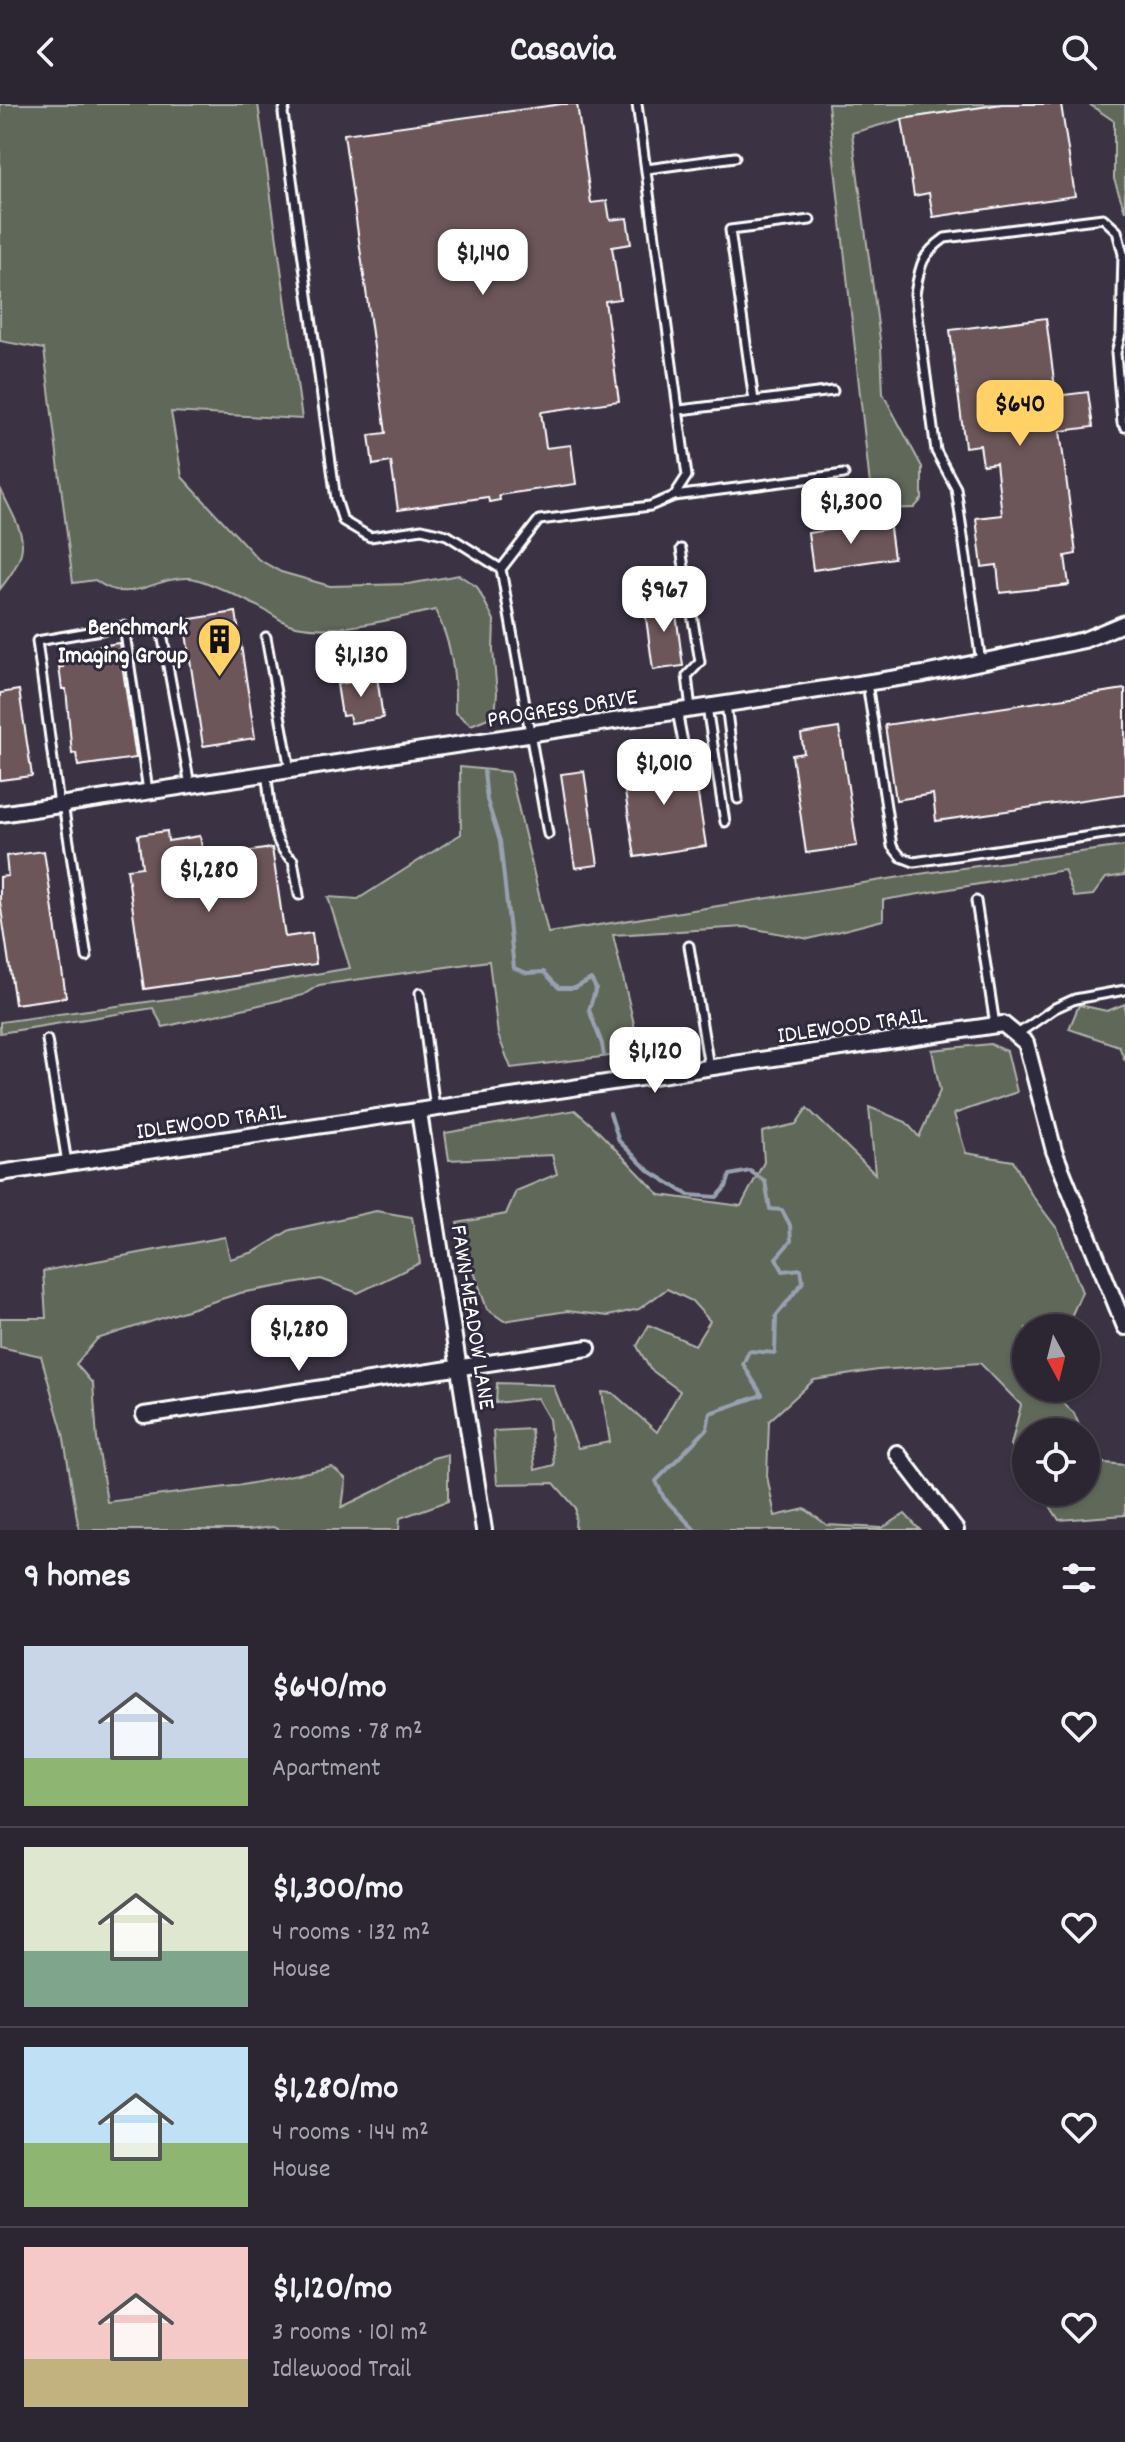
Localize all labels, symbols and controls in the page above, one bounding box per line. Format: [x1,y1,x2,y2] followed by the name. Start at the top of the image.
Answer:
[510,26,615,78] text: Casavia
[24,30,68,74] icon: back
[1057,30,1101,74] icon: search
[418,229,548,297] pin: $1,140
[456,236,510,273] text: $1,140
[973,380,1067,448] pin: $640
[995,387,1045,424] text: $640
[786,478,916,546] pin: $1,300
[819,485,883,522] text: $1,300
[617,566,711,634] pin: $967
[640,573,688,610] text: $967
[58,612,188,674] place label: Benchmark Imaging Group
[195,616,243,679] building icon: Benchmark Imaging Group
[296,631,426,699] pin: $1,130
[333,638,389,675] text: $1,130
[485,681,640,739] street label: PROGRESS DRIVE
[599,739,729,807] pin: $1,010
[635,746,693,783] text: $1,010
[144,846,274,914] pin: $1,280
[179,853,239,890] text: $1,280
[775,1000,930,1054] street label: IDLEWOOD TRAIL
[590,1027,720,1095] pin: $1,120
[627,1034,683,1071] text: $1,120
[134,1096,289,1150] street label: IDLEWOOD TRAIL
[440,1223,502,1412] street label: FAWN-MEADOW LANE
[234,1305,364,1373] pin: $1,280
[269,1312,329,1349] text: $1,280
[1012,1314,1100,1402] north arrow
[1012,1314,1100,1506] map controls
[1012,1418,1100,1506] button: locate
[24,1554,131,1603] text: 9 homes
[1057,1556,1101,1600] icon: filters
[272,1665,387,1714] text: $640/mo
[88,1678,184,1774] icon: home
[1057,1704,1101,1748] icon: heart
[272,1714,422,1751] text: 2 rooms · 78 m²
[272,1751,381,1788] text: Apartment
[272,1866,403,1915] text: $1,300/mo
[88,1879,184,1975] icon: home
[1057,1905,1101,1949] icon: heart
[272,1915,430,1952] text: 4 rooms · 132 m²
[272,1952,330,1989] text: House
[272,2066,398,2115] text: $1,280/mo
[88,2079,184,2175] icon: home
[1057,2105,1101,2149] icon: heart
[272,2115,429,2152] text: 4 rooms · 144 m²
[272,2152,330,2189] text: House
[272,2266,392,2315] text: $1,120/mo
[88,2279,184,2375] icon: home
[1057,2305,1101,2349] icon: heart
[272,2315,428,2352] text: 3 rooms · 101 m²
[272,2352,411,2389] text: Idlewood Trail

